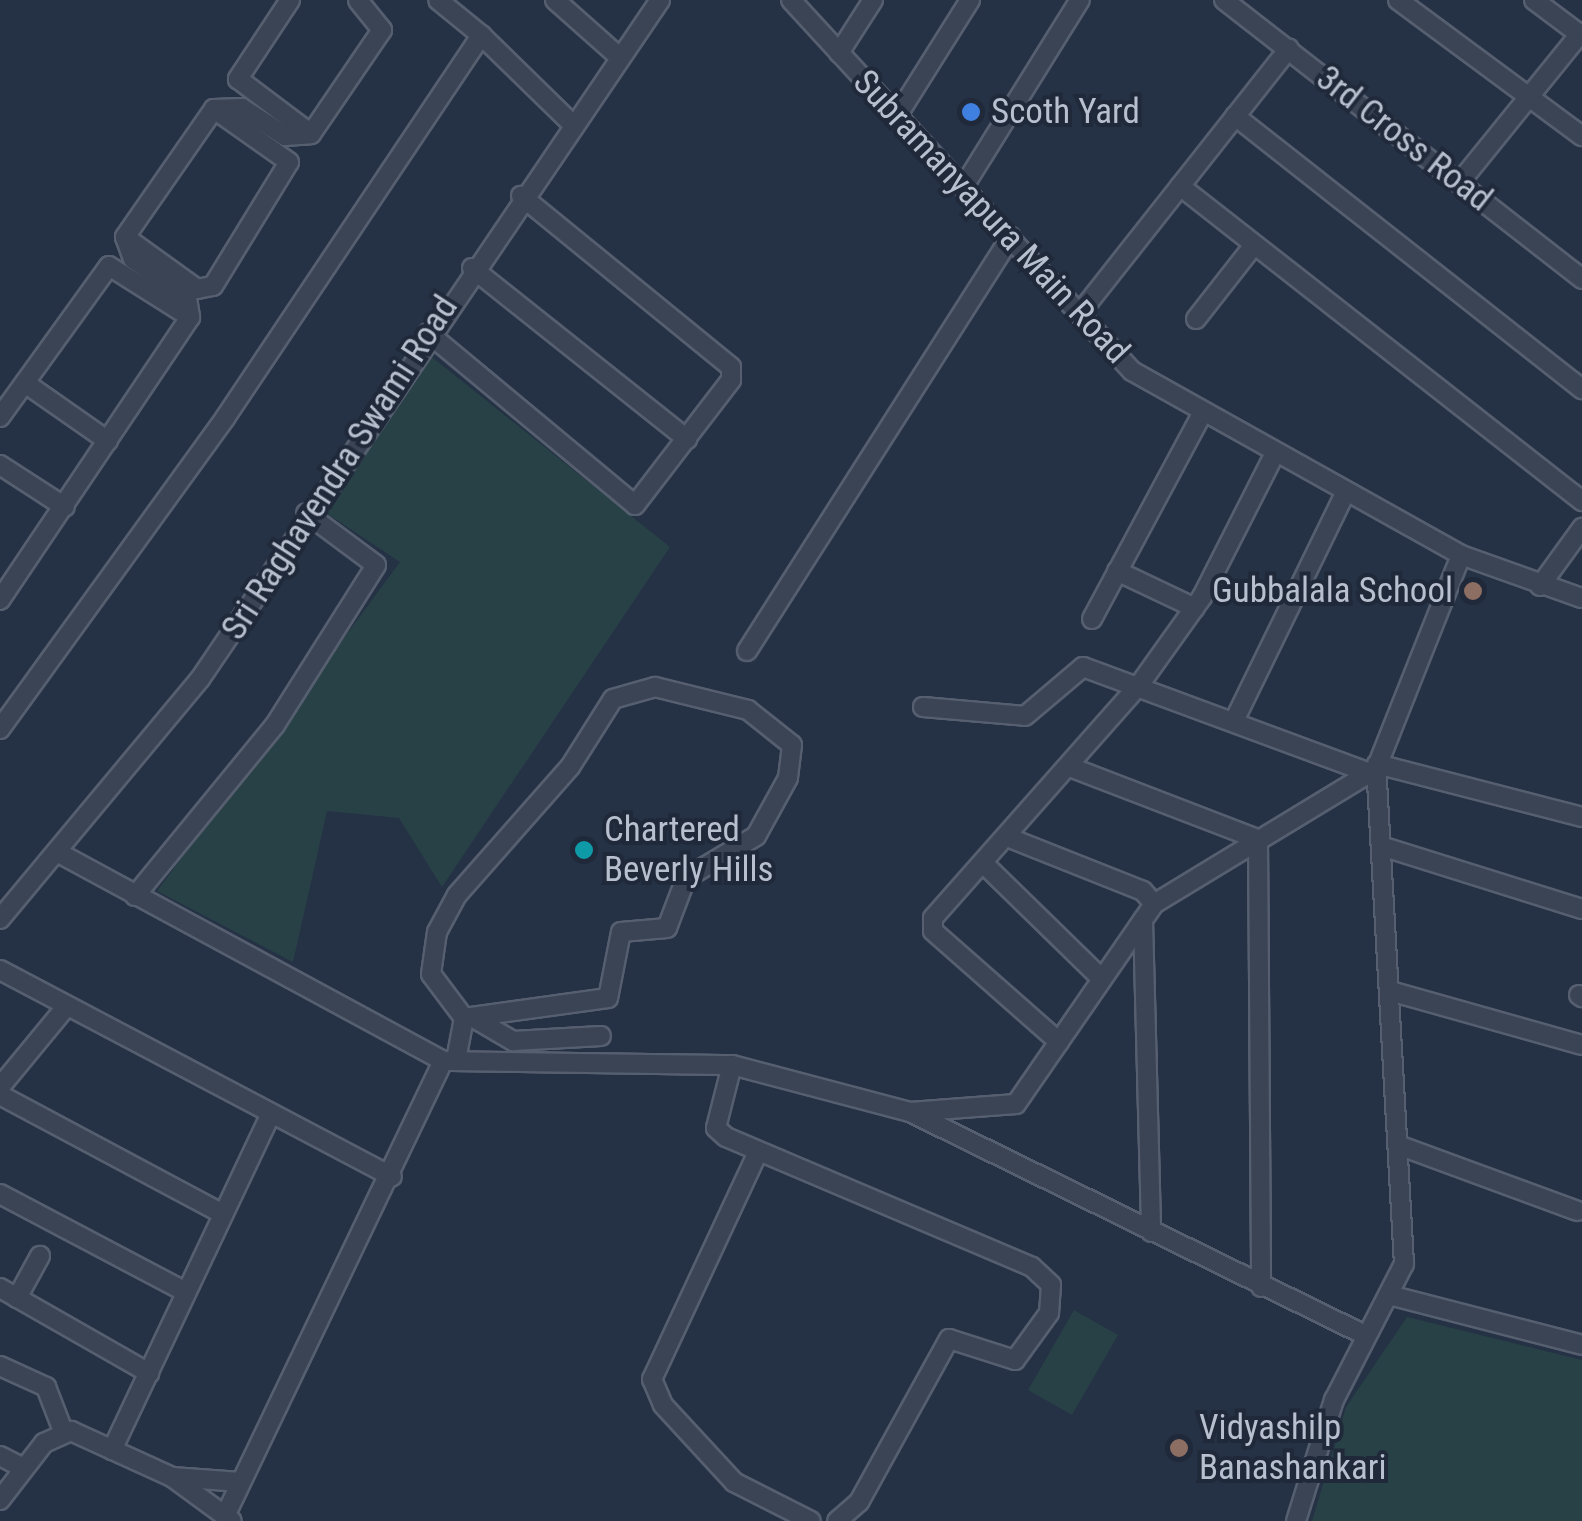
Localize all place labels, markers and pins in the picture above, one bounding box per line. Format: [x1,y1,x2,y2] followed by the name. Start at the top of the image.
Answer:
[991,91,1140,133] place label: Scoth Yard
[960,101,982,123] marker: Scoth Yard
[1212,570,1453,612] place label: Gubbalala School
[1462,580,1484,602] marker: Gubbalala School
[604,809,774,891] place label: Chartered Beverly Hills
[573,839,595,861] marker: Chartered Beverly Hills
[1199,1407,1386,1489] place label: Vidyashilp Banashankari
[1168,1437,1190,1459] marker: Vidyashilp Banashankari

